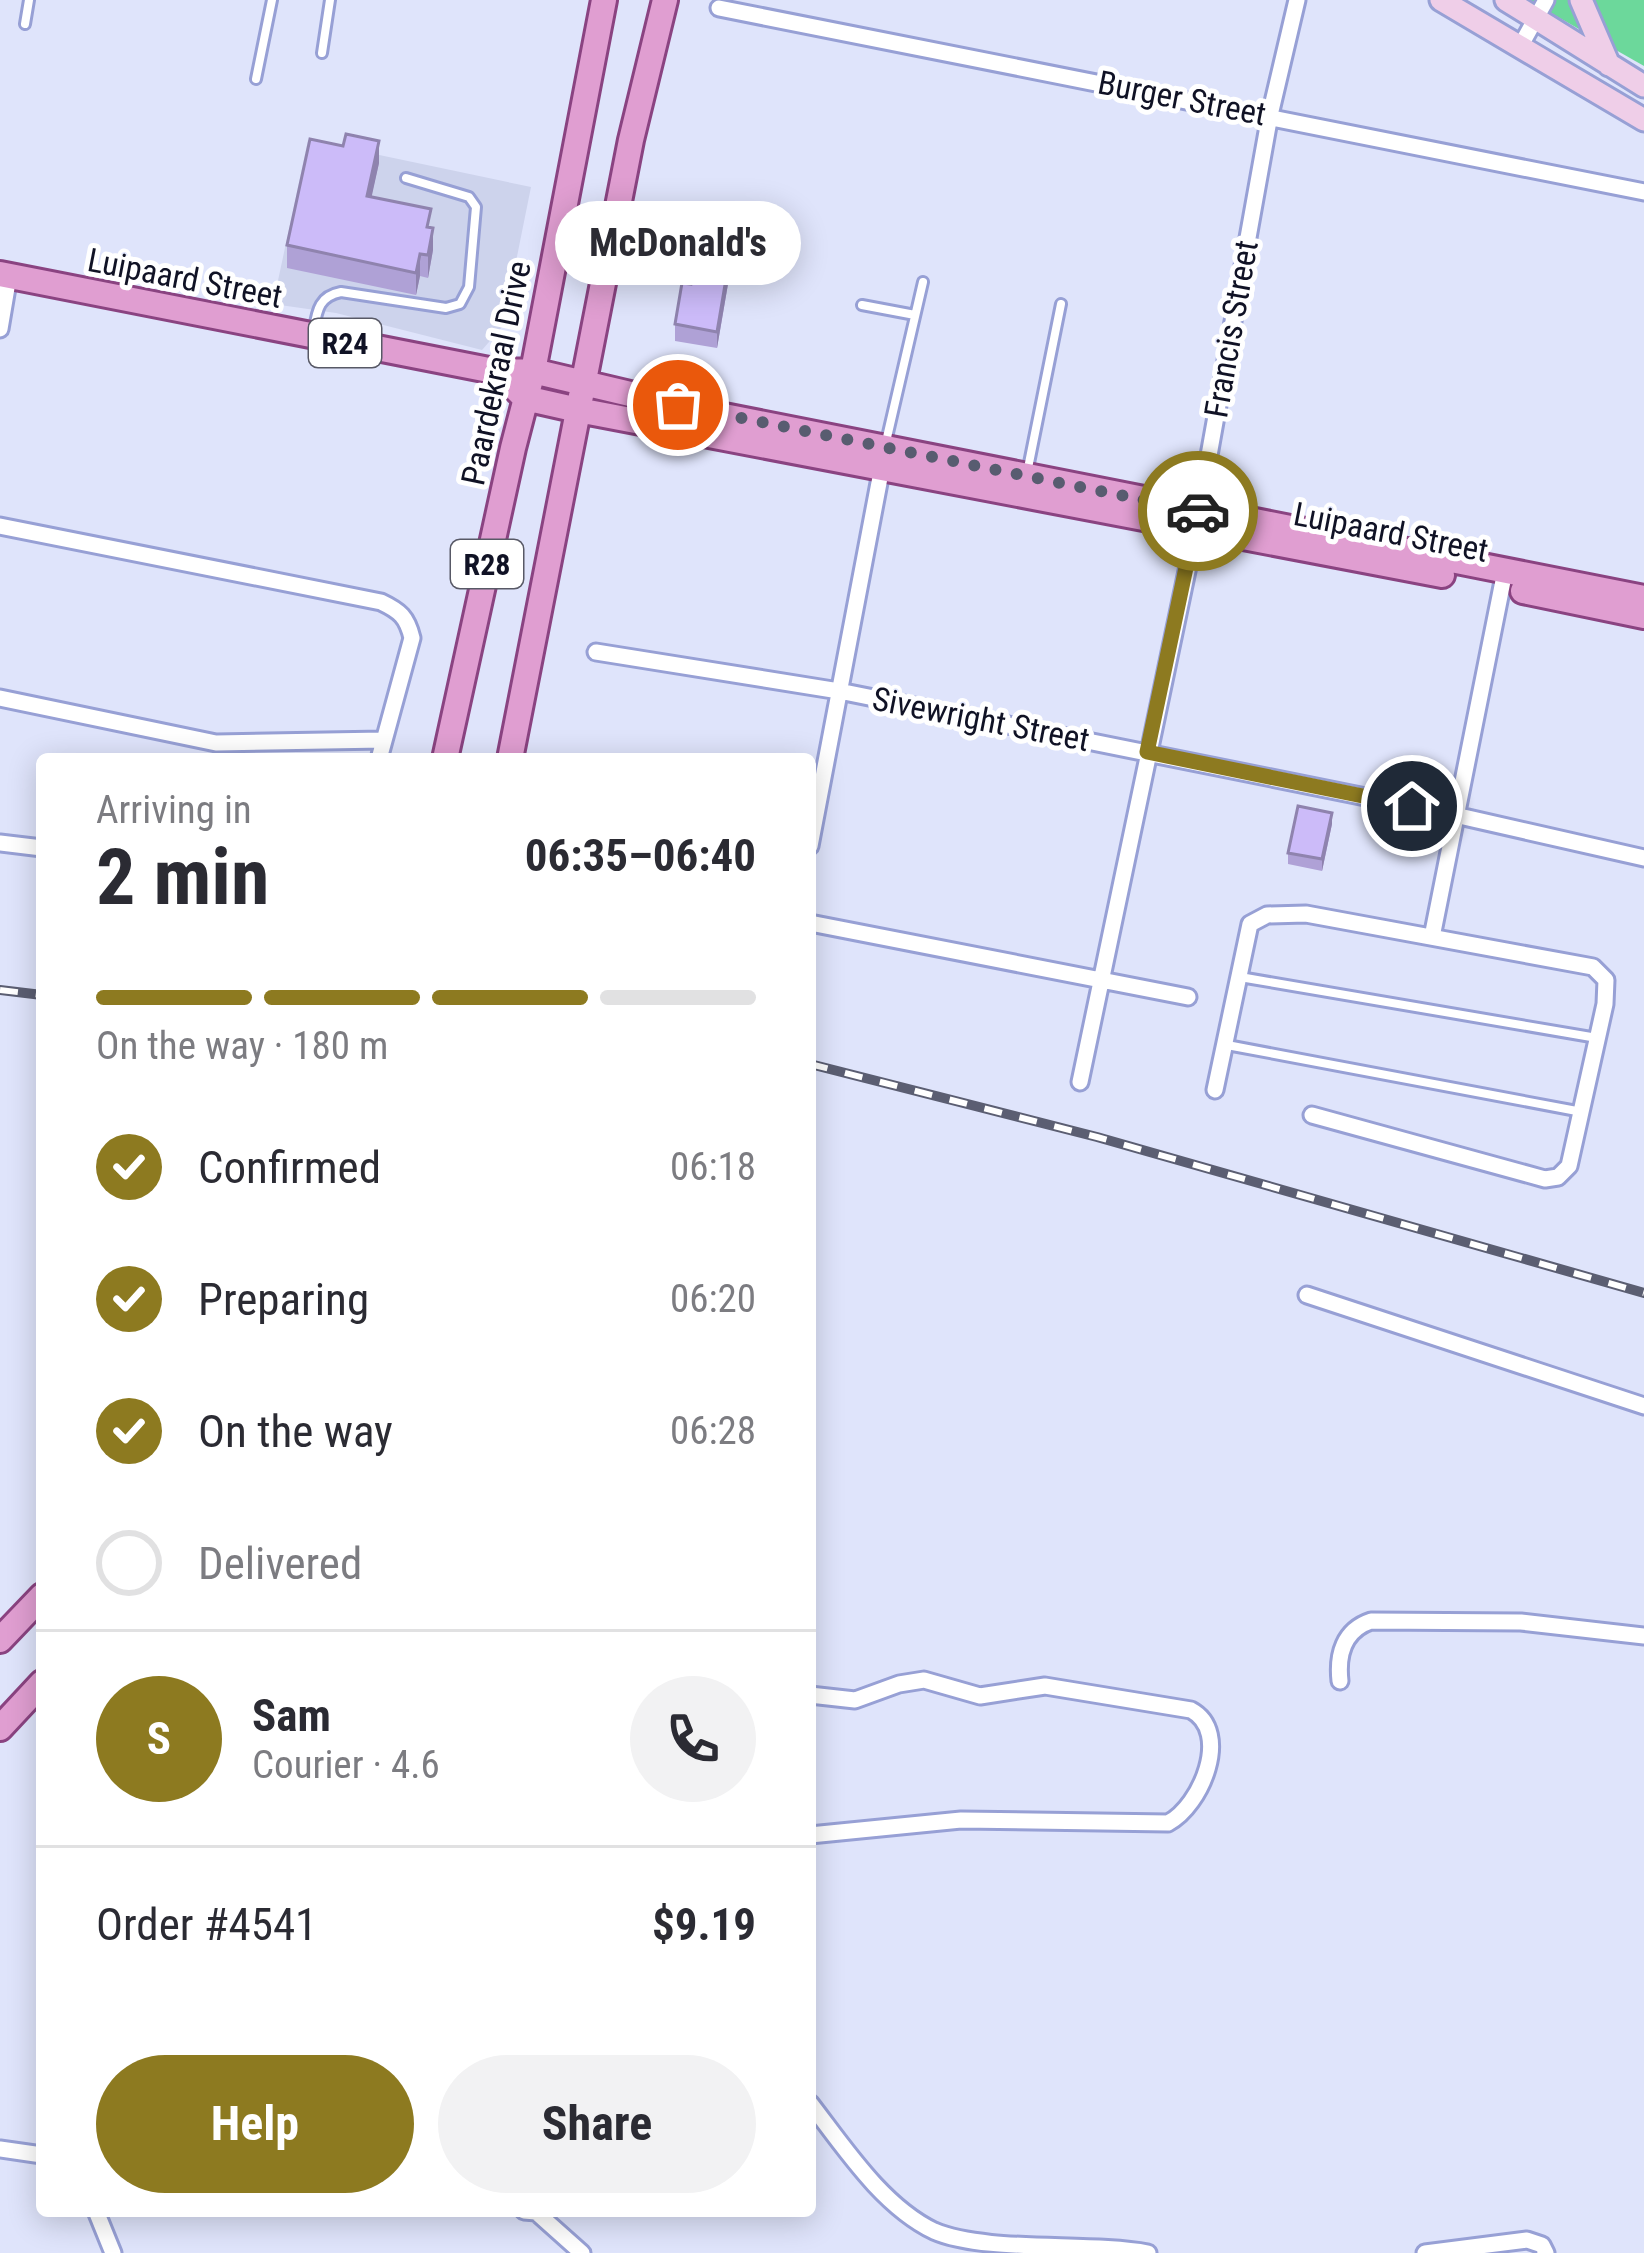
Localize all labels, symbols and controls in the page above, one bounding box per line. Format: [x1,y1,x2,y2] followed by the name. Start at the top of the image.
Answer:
[1095,63,1269,133] street label: Burger Street
[555,201,801,285] callout: McDonald's
[589,220,767,266] text: McDonald's
[1196,237,1266,421] street label: Francis Street
[84,240,286,316] street label: Luipaard Street
[453,257,539,489] street label: Paardekraal Drive
[309,319,381,367] road number: R24
[627,354,729,456] pin
[645,372,711,438] icon: bag
[1138,451,1258,571] courier
[1165,478,1231,544] icon: car
[1290,494,1492,570] street label: Luipaard Street
[451,540,523,588] road number: R28
[869,679,1093,759] street label: Sivewright Street
[1361,755,1463,857] pin
[1379,773,1445,839] icon: home
[96,787,252,833] text: Arriving in
[525,829,756,882] text: 06:35–06:40
[96,832,269,923] text: 2 min
[96,1023,388,1069] text: On the way · 180 m
[96,1134,162,1200] icon: check
[198,1141,381,1194] text: Confirmed
[670,1144,756,1190] text: 06:18
[96,1266,162,1332] icon: check
[198,1273,369,1326] text: Preparing
[670,1276,756,1322] text: 06:20
[96,1398,162,1464] icon: check
[198,1405,393,1458] text: On the way
[670,1408,756,1454] text: 06:28
[198,1537,362,1590] text: Delivered
[630,1676,756,1802] button: phone
[252,1689,331,1742] text: Sam
[147,1712,171,1765] text: S
[252,1742,440,1788] text: Courier · 4.6
[96,1898,317,1951] text: Order #4541
[652,1898,756,1951] text: $9.19
[96,2055,414,2193] button: Help
[438,2055,756,2193] button: Share

